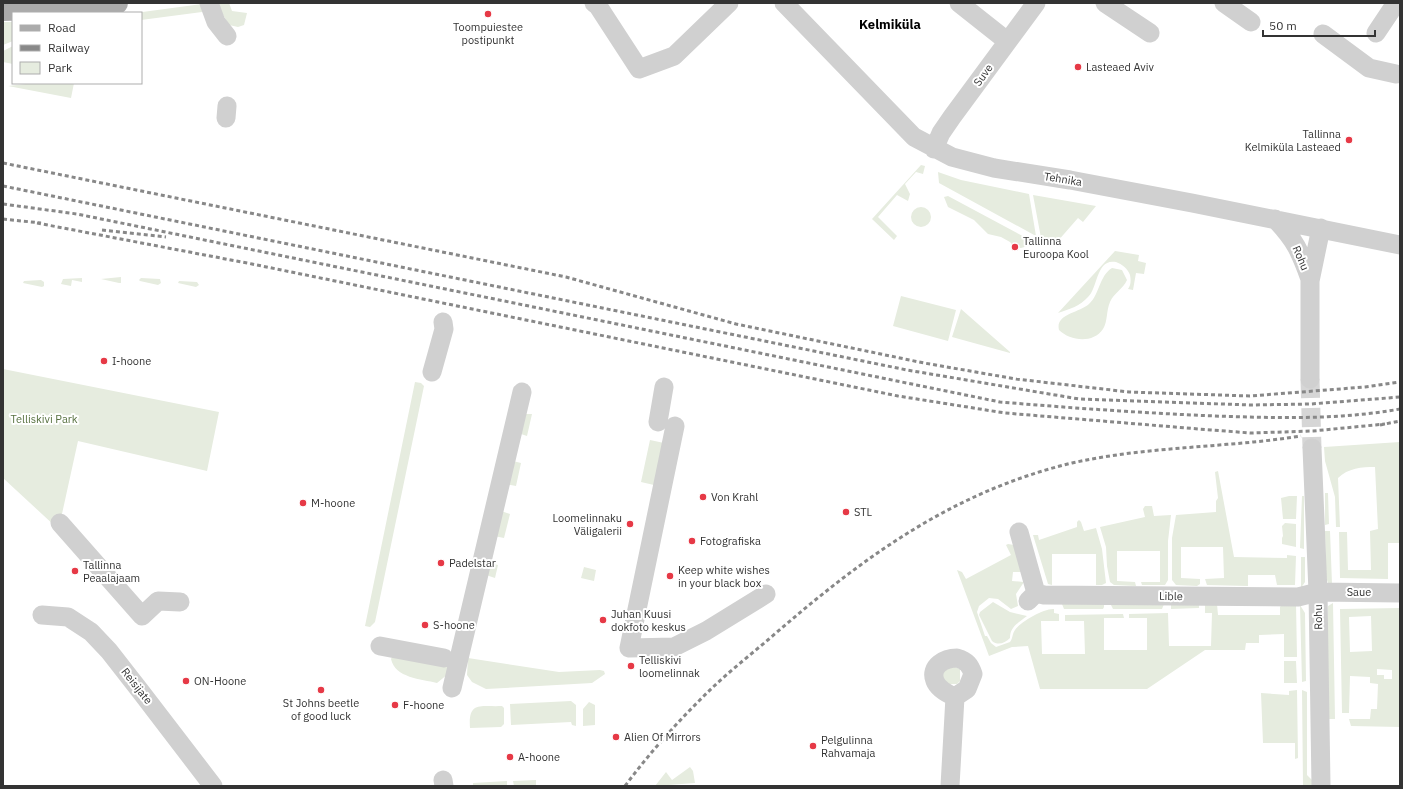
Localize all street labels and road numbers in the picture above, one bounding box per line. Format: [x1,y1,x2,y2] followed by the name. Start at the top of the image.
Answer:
[970,61,996,89] street label: Suve
[1043,169,1083,189] street label: Tehnika
[1290,244,1312,272] street label: Rohu
[1347,585,1371,599] street label: Saue
[1159,589,1183,603] street label: Lible
[1311,604,1325,630] street label: Rohu
[118,665,156,707] street label: Reisijate

